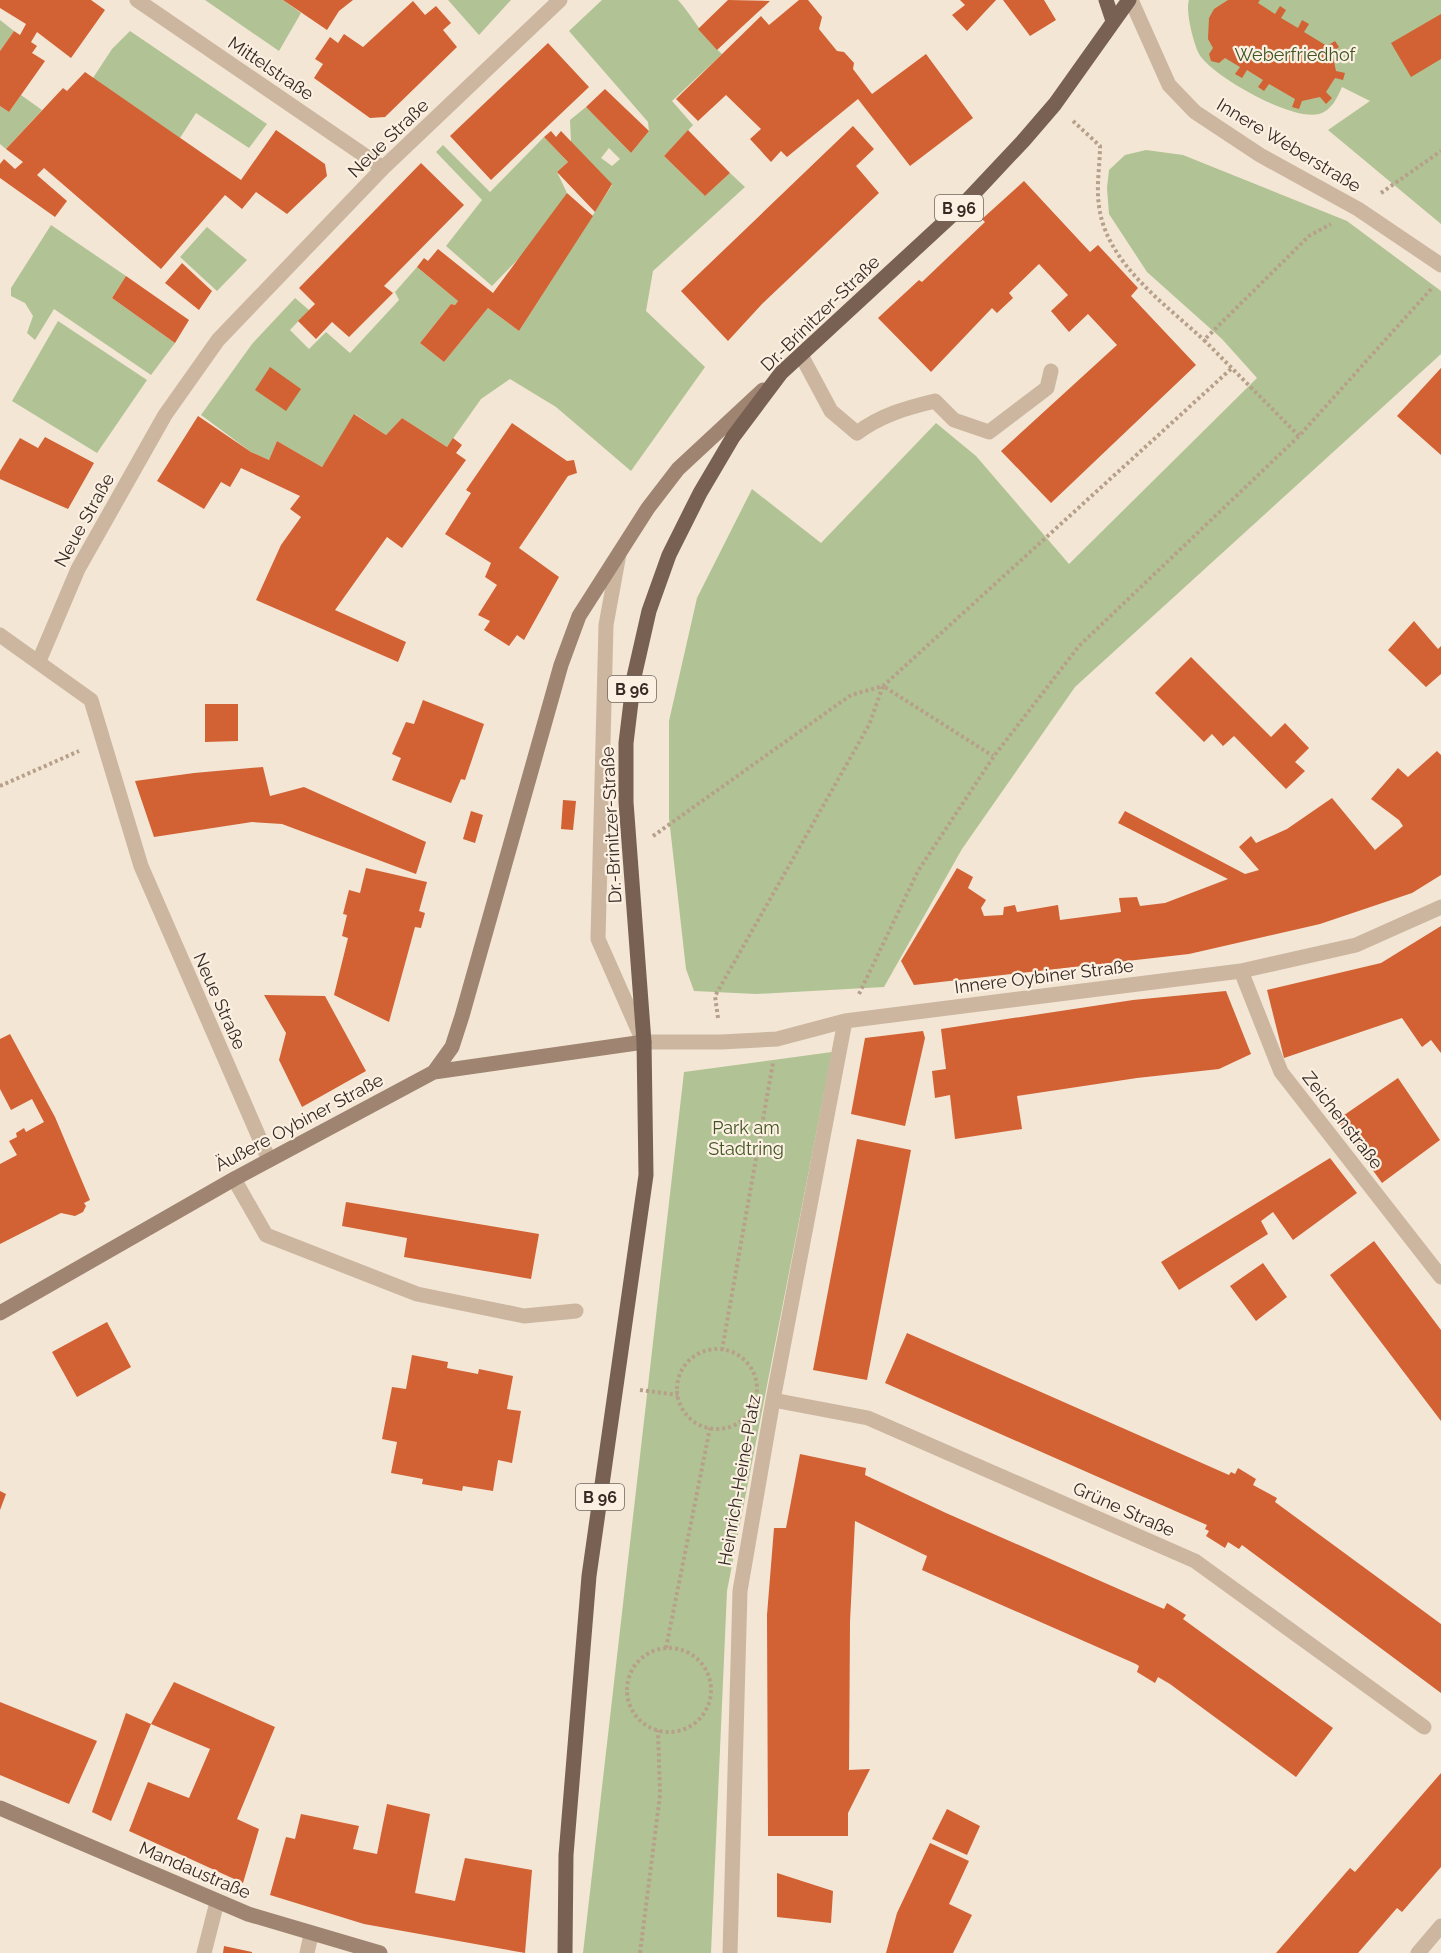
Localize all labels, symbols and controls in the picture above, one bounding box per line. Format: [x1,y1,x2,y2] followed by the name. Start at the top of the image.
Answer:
[224,32,318,104] street label: Mittelstraße
[1234,44,1357,65] park label: Weberfriedhof
[343,94,433,182] street label: Neue Straße
[1213,94,1365,196] street label: Innere Weberstraße
[935,195,983,221] road number: B 96
[756,251,884,375] street label: Dr.-Brinitzer-Straße
[50,469,118,570] street label: Neue Straße
[608,676,656,702] road number: B 96
[596,746,626,904] street label: Dr.-Brinitzer-Straße
[189,949,251,1053] street label: Neue Straße
[953,955,1135,997] street label: Innere Oybiner Straße
[1298,1067,1388,1173] street label: Zeichenstraße
[211,1069,387,1175] street label: Äußere Oybiner Straße
[708,1117,784,1159] park label: Park am Stadtring
[714,1393,764,1567] street label: Heinrich-Heine-Platz
[1070,1477,1178,1541] street label: Grüne Straße
[576,1484,624,1510] road number: B 96
[136,1837,254,1903] street label: Mandaustraße

